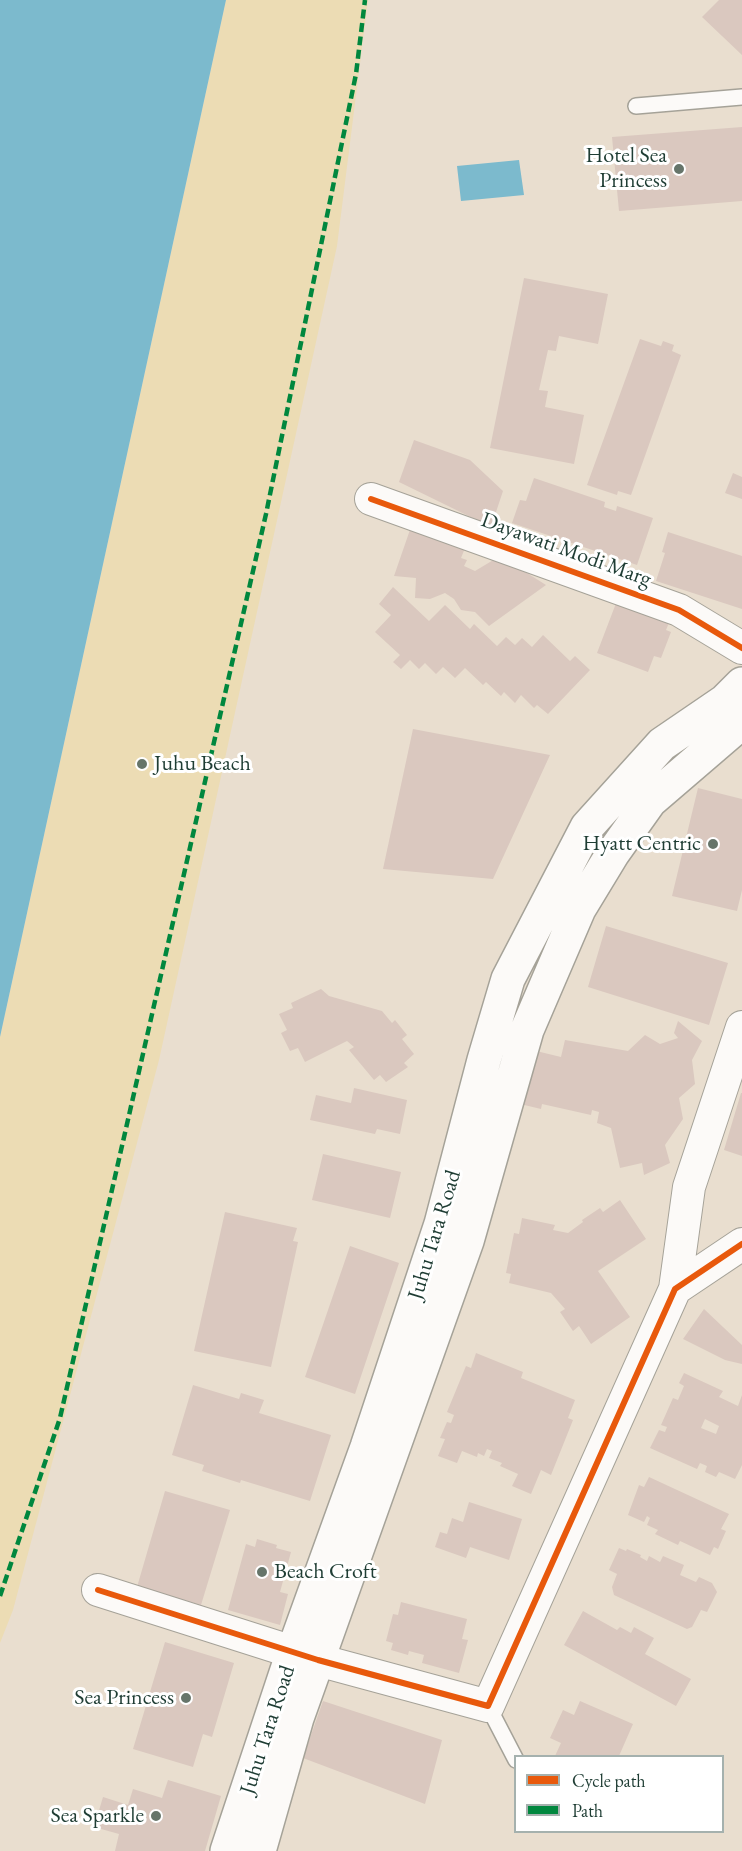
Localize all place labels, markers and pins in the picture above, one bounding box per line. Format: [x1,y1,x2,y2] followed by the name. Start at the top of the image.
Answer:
[586,143,667,194] place label: Hotel Sea Princess
[672,162,686,176] marker: Hotel Sea Princess
[154,751,251,777] place label: Juhu Beach
[135,757,149,771] marker: Juhu Beach
[582,831,701,857] place label: Hyatt Centric
[706,837,720,851] marker: Hyatt Centric
[274,1559,377,1585] place label: Beach Croft
[255,1565,269,1579] marker: Beach Croft
[74,1685,174,1711] place label: Sea Princess
[179,1691,193,1705] marker: Sea Princess
[51,1803,144,1829] place label: Sea Sparkle
[149,1809,163,1823] marker: Sea Sparkle

